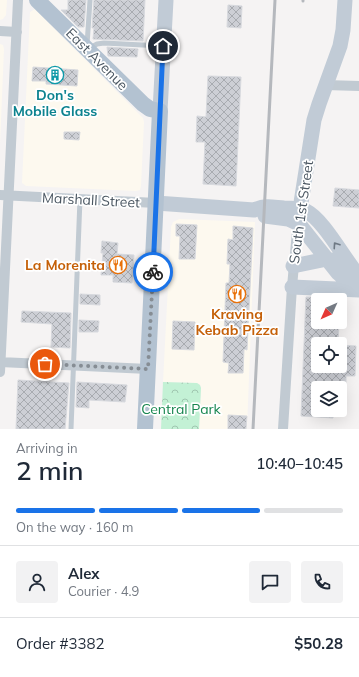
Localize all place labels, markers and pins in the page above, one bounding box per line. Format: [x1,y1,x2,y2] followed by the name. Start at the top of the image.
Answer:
[146,29,180,63] pin
[45,65,65,85] building icon: Don's Mobile Glass
[13,86,97,120] place label: Don's Mobile Glass
[108,255,128,275] restaurant icon: La Morenita
[25,256,105,274] place label: La Morenita
[227,284,247,304] restaurant icon: Kraving Kebab Pizza
[195,305,279,339] place label: Kraving Kebab Pizza
[28,347,62,381] pin

